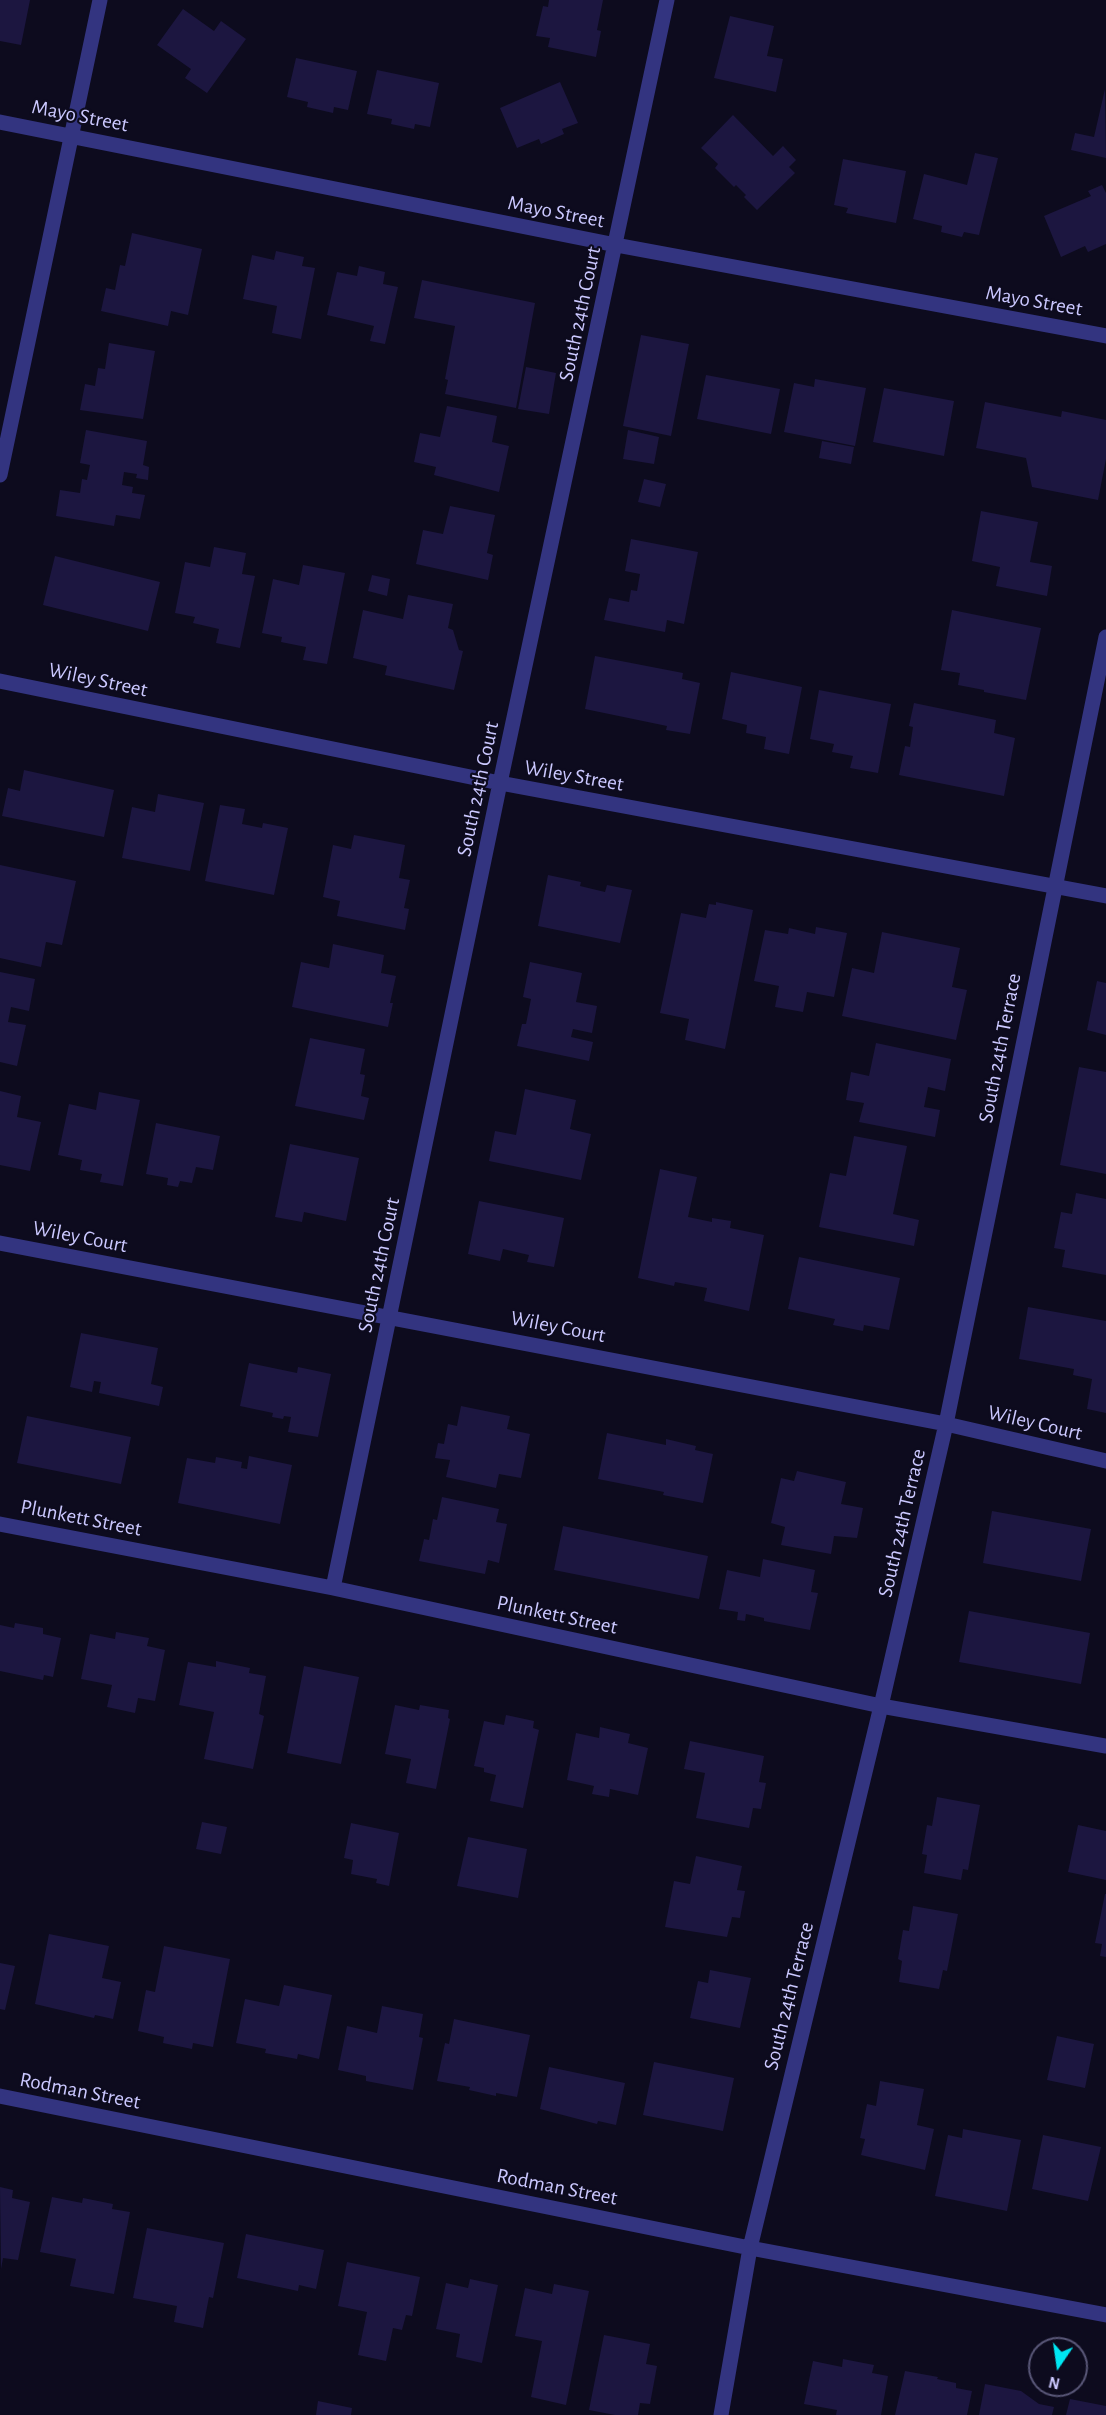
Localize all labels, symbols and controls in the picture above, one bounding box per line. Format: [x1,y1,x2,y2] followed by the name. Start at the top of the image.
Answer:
[30,94,130,138] street label: Mayo Street
[506,190,606,234] street label: Mayo Street
[553,244,607,384] street label: South 24th Court
[984,280,1084,322] street label: Mayo Street
[46,657,150,703] street label: Wiley Street
[451,719,505,859] street label: South 24th Court
[522,755,626,797] street label: Wiley Street
[973,971,1027,1125] street label: South 24th Terrace
[352,1195,406,1335] street label: South 24th Court
[31,1215,129,1259] street label: Wiley Court
[509,1305,607,1349] street label: Wiley Court
[985,1400,1085,1446] street label: Wiley Court
[873,1446,931,1600] street label: South 24th Terrace
[18,1494,144,1542] street label: Plunkett Street
[494,1590,620,1640] street label: Plunkett Street
[758,1919,820,2073] street label: South 24th Terrace
[18,2067,142,2115] street label: Rodman Street
[495,2163,619,2211] street label: Rodman Street
[1028,2337,1088,2397] north arrow
[1047,2374,1062,2392] text: N

